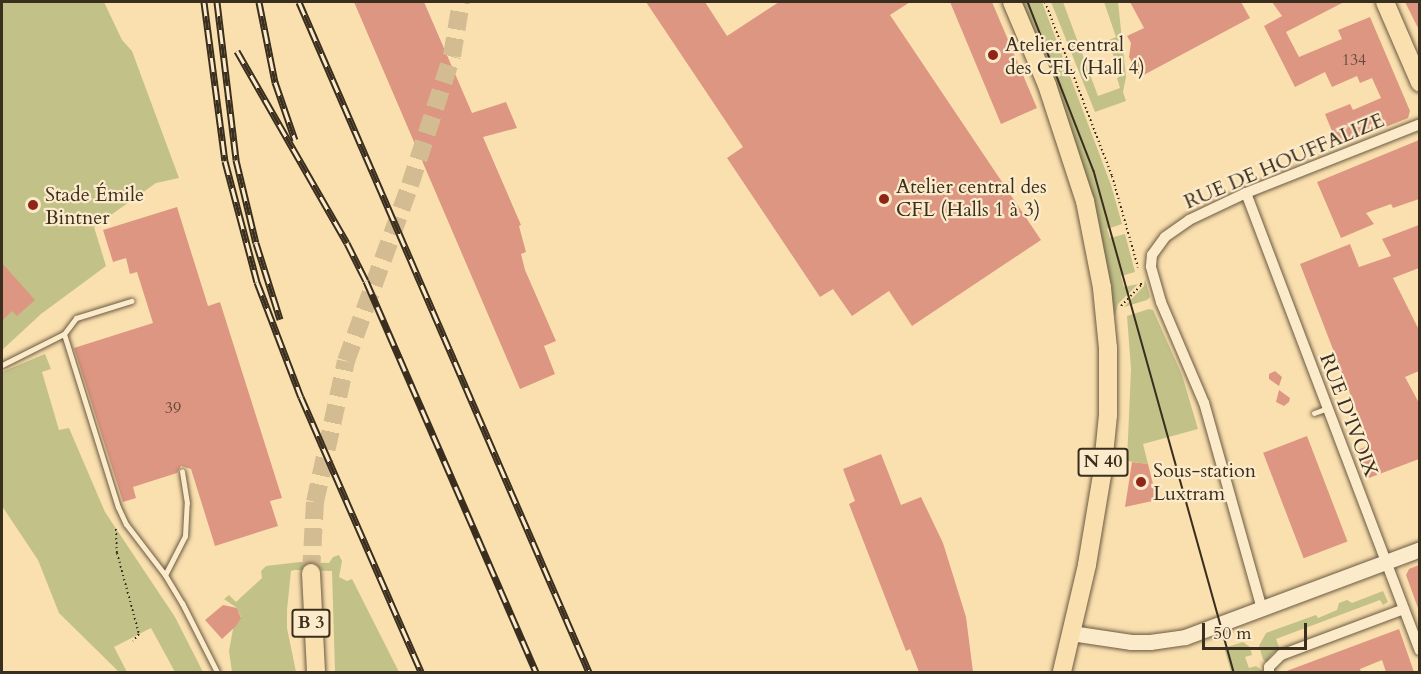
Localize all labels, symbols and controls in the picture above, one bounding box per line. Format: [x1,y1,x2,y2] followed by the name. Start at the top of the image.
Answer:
[1005,32,1145,79] place label: Atelier central des CFL (Hall 4)
[986,48,1000,62] marker: Atelier central des CFL (Hall 4)
[1342,50,1366,70] house number: 134
[1180,108,1388,214] street label: RUE DE HOUFFALIZE
[896,175,1047,222] place label: Atelier central des CFL (Halls 1 à 3)
[45,182,144,229] place label: Stade Émile Bintner
[877,192,891,206] marker: Atelier central des CFL (Halls 1 à 3)
[26,198,40,212] marker: Stade Émile Bintner
[1314,350,1384,480] street label: RUE D'IVOIX
[165,398,181,418] house number: 39
[1078,447,1128,477] road number: N 40
[1153,458,1256,505] place label: Sous-station Luxtram
[1134,475,1148,489] marker: Sous-station Luxtram
[290,608,332,638] road number: B 3
[1205,611,1310,649] scale bar
[1213,621,1252,646] text: 50 m

